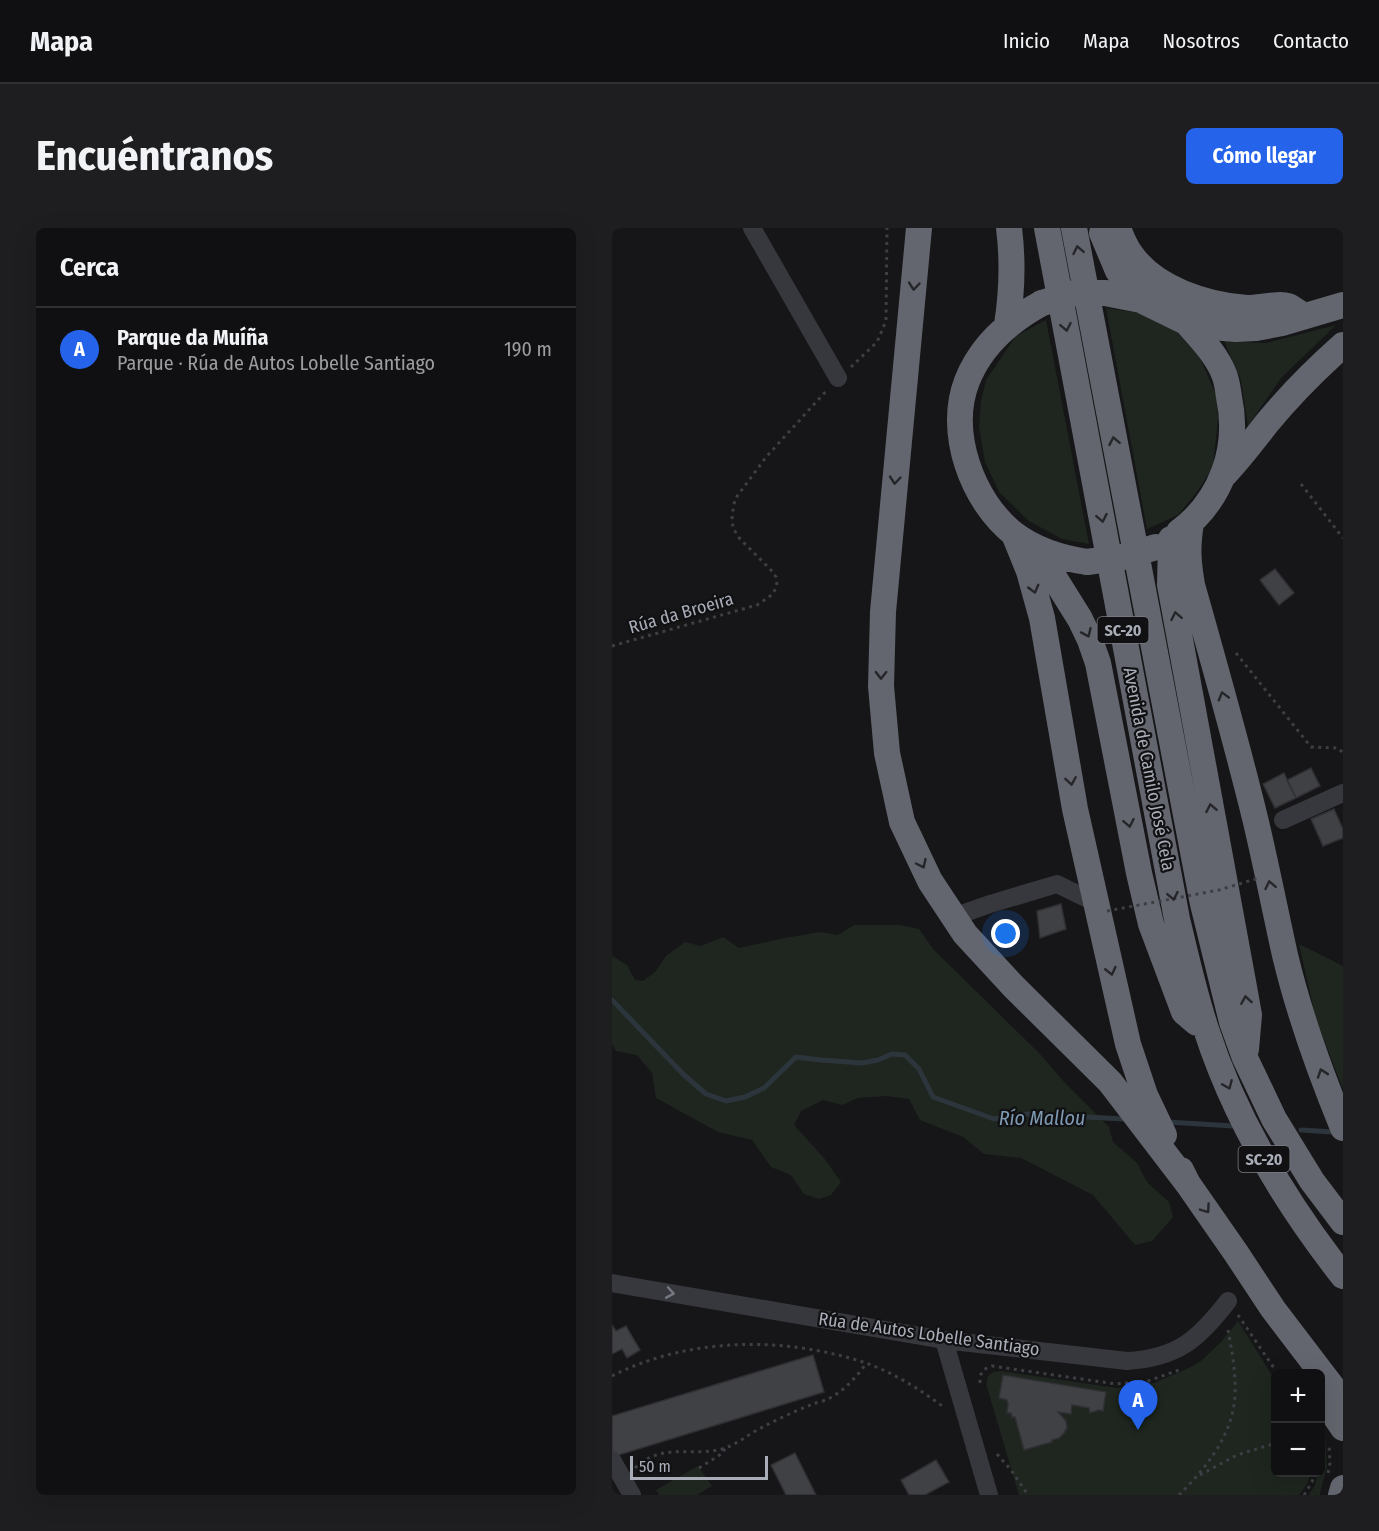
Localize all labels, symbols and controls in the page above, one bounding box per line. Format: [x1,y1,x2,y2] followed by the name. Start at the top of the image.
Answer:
[30,25,93,58] text: Mapa
[1003,28,1050,54] text: Inicio
[1083,28,1130,54] text: Mapa
[1163,28,1240,54] text: Nosotros
[1273,28,1349,54] text: Contacto
[1186,128,1343,184] button: Cómo llegar
[36,131,273,181] text: Encuéntranos
[1072,245,1085,255] one-way arrow
[60,252,119,283] text: Cerca
[908,282,921,291] one-way arrow
[1059,321,1072,331] one-way arrow
[117,324,268,351] text: Parque da Muíña
[74,337,85,361] text: A
[504,337,552,361] text: 190 m
[117,351,435,375] text: Parque · Rúa de Autos Lobelle Santiago
[1108,437,1121,447] one-way arrow
[889,476,902,485] one-way arrow
[1095,513,1108,523] one-way arrow
[1027,583,1039,594] one-way arrow
[626,587,736,638] street label: Rúa da Broeira
[1170,612,1182,621] one-way arrow
[1098,617,1148,643] road number: SC-20
[1079,627,1091,638] one-way arrow
[1118,665,1180,873] street label: Avenida de Camilo José Cela
[875,670,888,679] one-way arrow
[1218,691,1231,701] one-way arrow
[1064,776,1076,785] one-way arrow
[1205,803,1218,813] one-way arrow
[1122,818,1135,828] one-way arrow
[914,857,926,868] one-way arrow
[1265,881,1278,891] one-way arrow
[1166,890,1179,900] one-way arrow
[991,919,1020,948] your location
[1104,966,1117,976] one-way arrow
[1241,995,1253,1005] one-way arrow
[1317,1068,1329,1079] one-way arrow
[1221,1079,1233,1090] one-way arrow
[999,1106,1085,1130] water label: Río Mallou
[1238,1146,1290,1172] road number: SC-20
[1199,1203,1210,1214] one-way arrow
[665,1286,674,1298] one-way arrow
[817,1308,1041,1360] street label: Rúa de Autos Lobelle Santiago
[1271,1369,1325,1477] map controls
[1271,1369,1325,1423] button: +
[1118,1380,1158,1430] pin: A
[1271,1423,1325,1477] button: −
[630,1453,768,1480] scale bar
[639,1457,671,1476] text: 50 m

